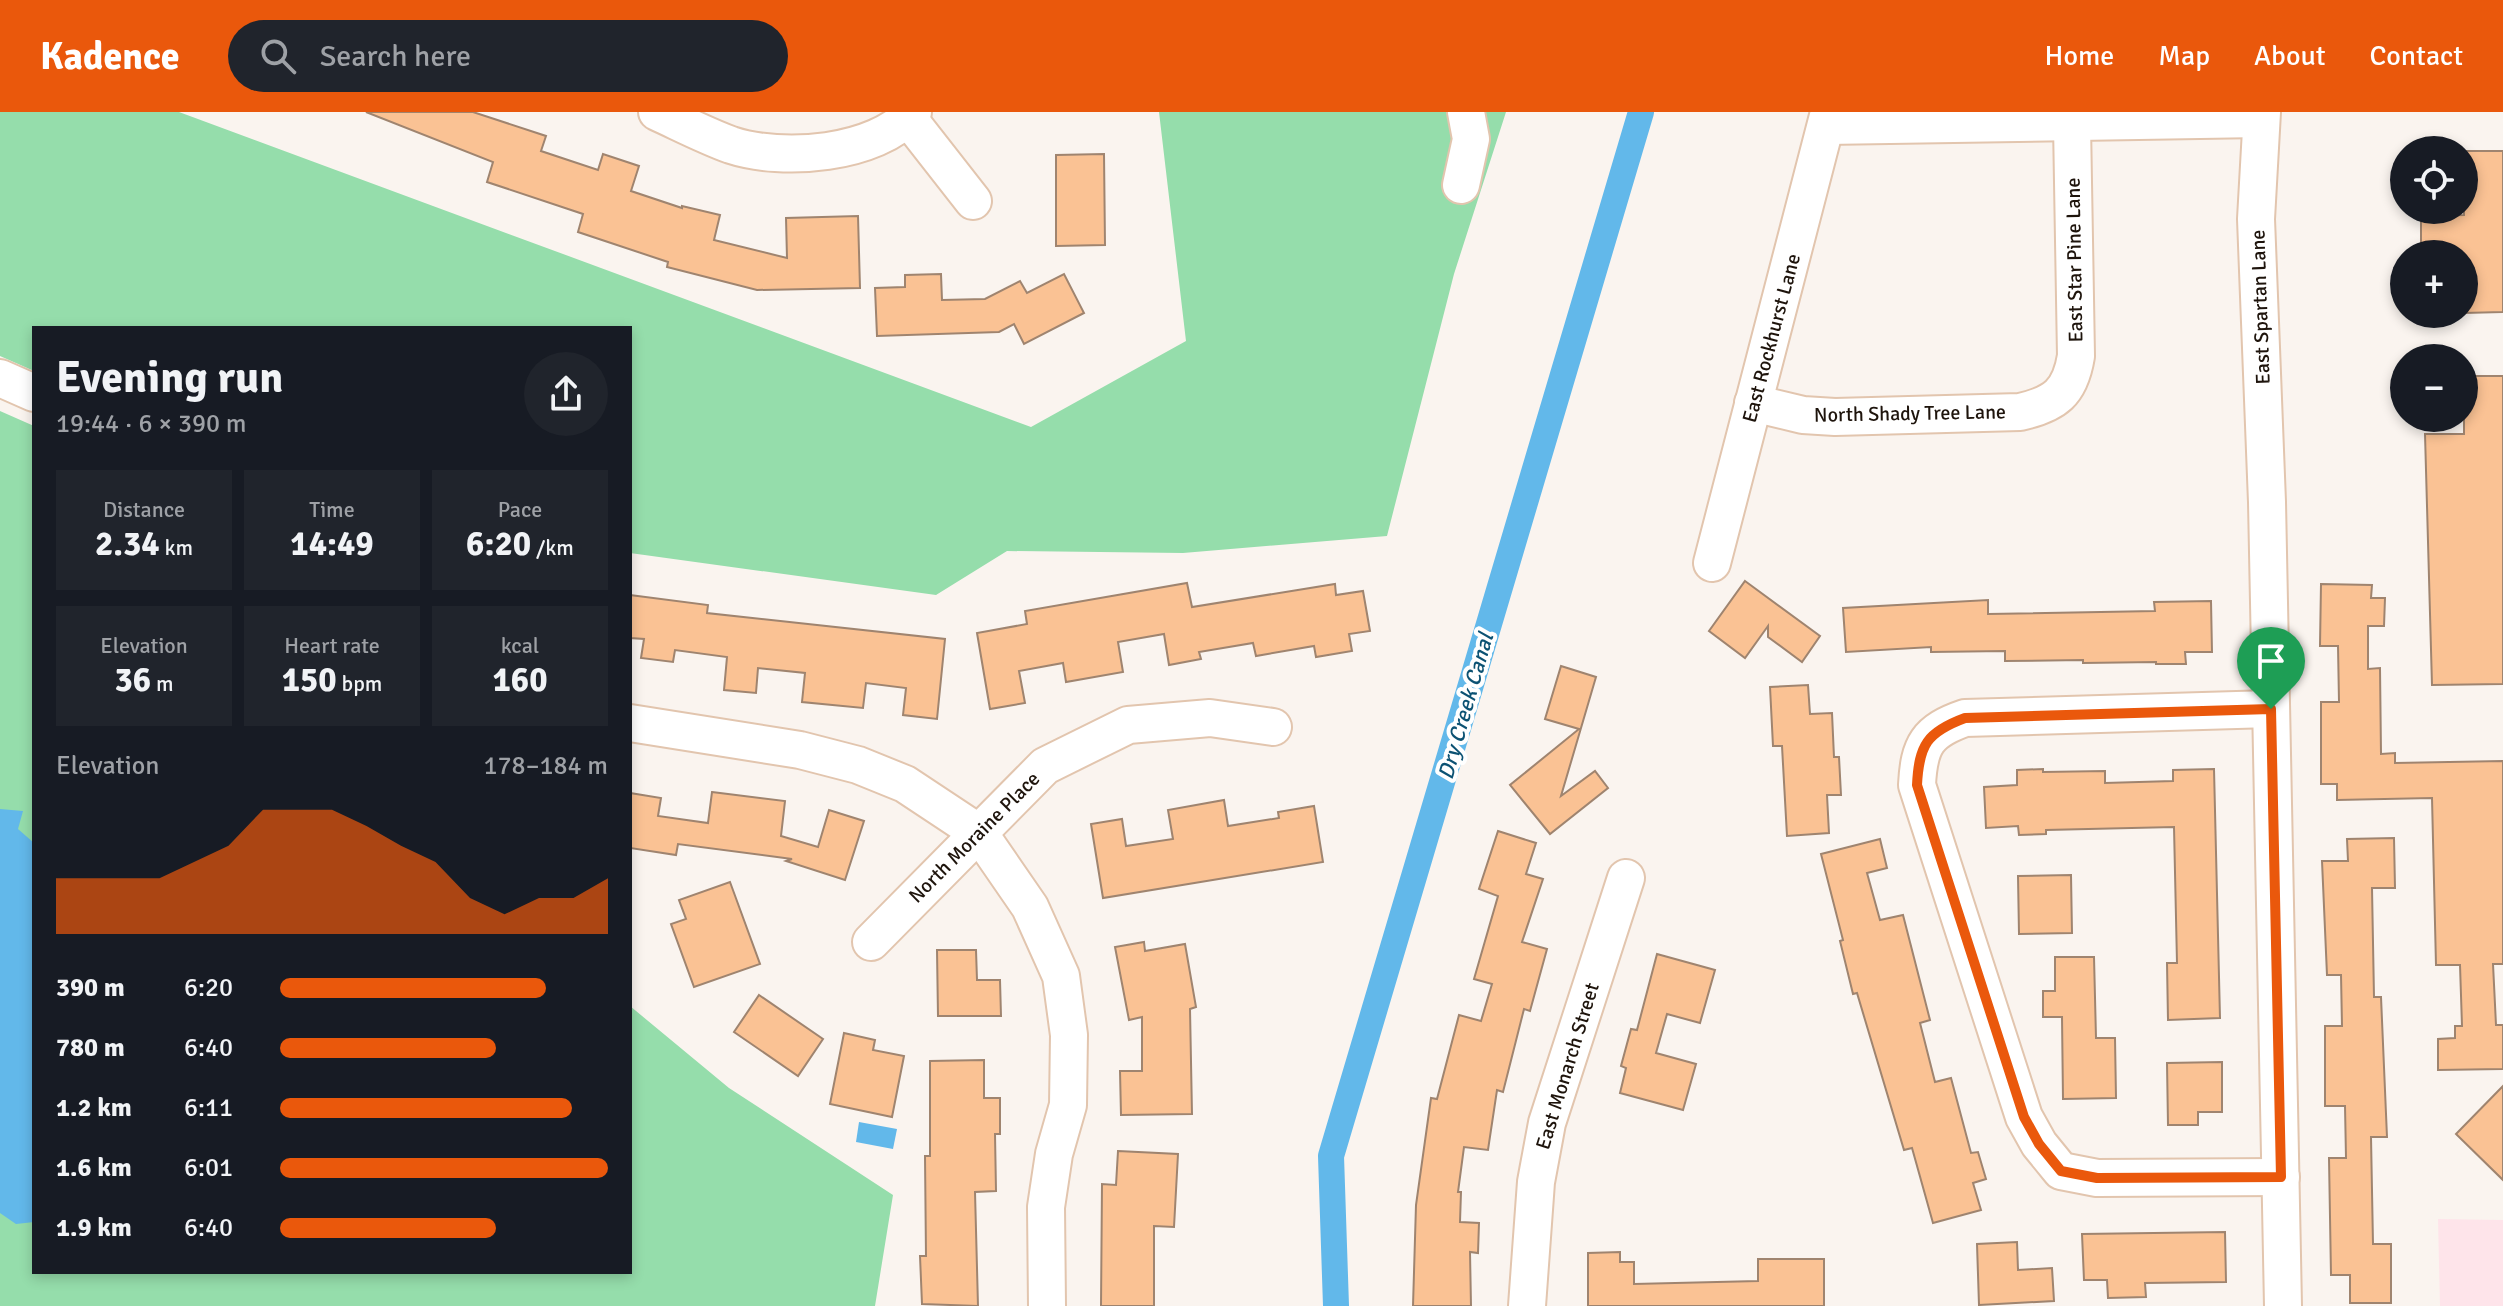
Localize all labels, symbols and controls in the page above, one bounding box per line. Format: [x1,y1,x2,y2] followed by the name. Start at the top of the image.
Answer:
[228,20,788,92] search box
[40,33,180,80] text: Kadence
[256,34,300,78] icon: search
[320,38,471,75] text: Search here
[2045,39,2114,73] text: Home
[2158,39,2210,73] text: Map
[2254,39,2326,73] text: About
[2370,39,2463,73] text: Contact
[2390,136,2478,432] map controls
[2390,136,2478,224] button: locate
[2061,177,2088,343] street label: East Star Pine Lane
[2245,229,2276,385] street label: East Spartan Lane
[2390,240,2478,328] button: +
[1737,251,1806,425] street label: East Rockhurst Lane
[2390,344,2478,432] button: −
[56,351,283,405] text: Evening run
[524,352,608,436] button: share
[1814,399,2006,428] street label: North Shady Tree Lane
[56,408,247,440] text: 19:44 · 6 × 390 m
[103,496,185,523] text: Distance
[309,496,355,523] text: Time
[498,496,542,523] text: Pace
[95,523,160,565] text: 2.34
[290,523,374,565] text: 14:49
[466,523,531,565] text: 6:20
[160,534,193,561] text: km
[531,534,574,561] text: /km
[2237,627,2305,709] pin
[1432,628,1500,782] water label: Dry Creek Canal
[100,632,188,659] text: Elevation
[284,632,380,659] text: Heart rate
[501,632,539,659] text: kcal
[2249,639,2293,683] icon: arrive
[114,659,151,701] text: 36
[282,659,337,701] text: 150
[492,659,548,701] text: 160
[151,670,174,697] text: m
[337,670,382,697] text: bpm
[56,750,160,782] text: Elevation
[484,750,608,782] text: 178–184 m
[904,767,1045,908] street label: North Moraine Place
[56,972,125,1004] text: 390 m
[184,972,233,1004] text: 6:20
[1530,980,1605,1152] street label: East Monarch Street
[56,1032,125,1064] text: 780 m
[184,1032,233,1064] text: 6:40
[56,1092,132,1124] text: 1.2 km
[184,1092,233,1124] text: 6:11
[56,1152,132,1184] text: 1.6 km
[184,1152,233,1184] text: 6:01
[56,1212,132,1244] text: 1.9 km
[184,1212,233,1244] text: 6:40

